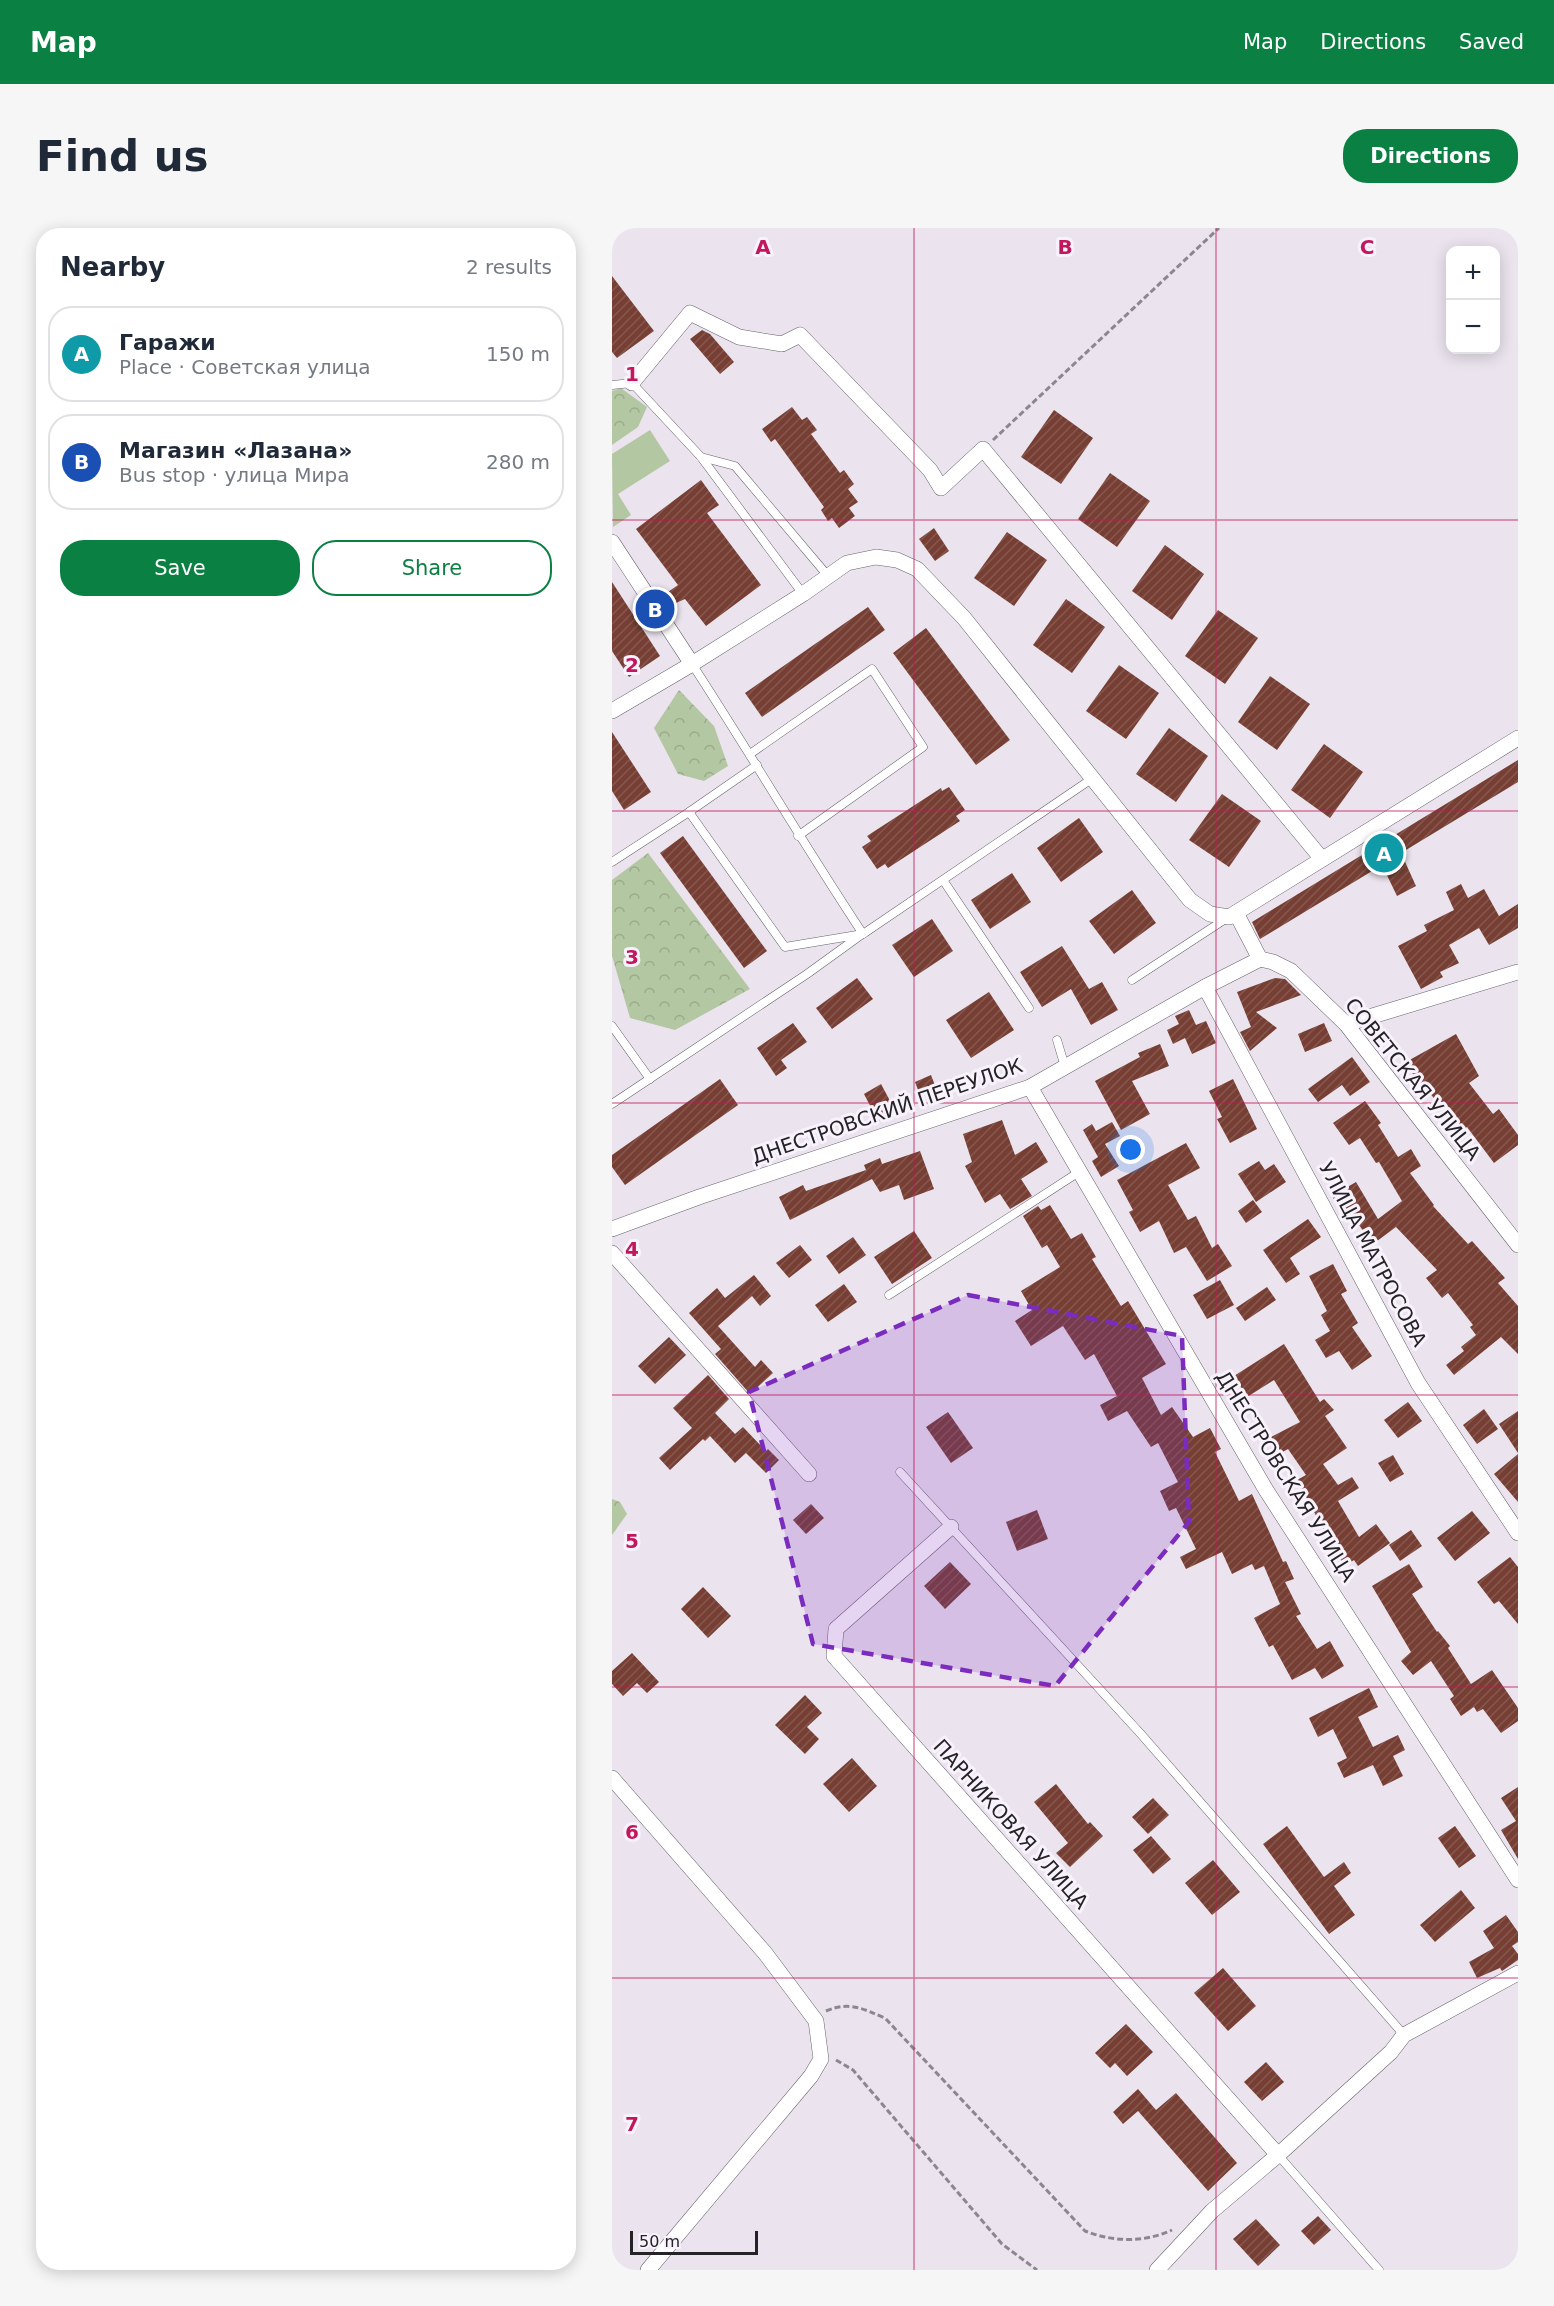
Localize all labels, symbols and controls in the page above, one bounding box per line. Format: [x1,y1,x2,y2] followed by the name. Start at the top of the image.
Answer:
[30,26,97,59] text: Map
[1243,30,1287,54] text: Map
[1320,30,1426,54] text: Directions
[1459,30,1524,54] text: Saved
[1343,129,1518,183] button: Directions
[36,132,209,181] text: Find us
[755,235,771,259] text: A
[1057,235,1073,259] text: B
[1360,235,1374,259] text: C
[1446,246,1500,354] map controls
[1446,246,1500,300] button: +
[60,252,165,282] text: Nearby
[466,255,552,279] text: 2 results
[1446,300,1500,354] button: −
[119,330,216,355] text: Гаражи
[74,342,89,366] text: A
[486,342,550,366] text: 150 m
[119,355,370,379] text: Place · Советская улица
[625,362,639,386] text: 1
[119,438,352,463] text: Магазин «Лазана»
[74,450,89,474] text: B
[486,450,550,474] text: 280 m
[119,463,350,487] text: Bus stop · улица Мира
[60,540,300,596] button: Save
[312,540,552,596] button: Share
[636,586,675,632] pin: B
[625,653,639,677] text: 2
[1364,830,1404,876] pin: A
[625,945,639,969] text: 3
[1340,993,1486,1165] street label: СОВЕТСКАЯ УЛИЦА
[748,1053,1026,1169] street label: ДНЕСТРОВСКИЙ ПЕРЕУЛОК
[1116,1135,1145,1164] your location
[1314,1157,1432,1351] street label: УЛИЦА МАТРОСОВА
[625,1237,639,1261] text: 4
[1211,1366,1361,1586] street label: ДНЕСТРОВСКАЯ УЛИЦА
[625,1529,639,1553] text: 5
[929,1734,1094,1914] street label: ПАРНИКОВАЯ УЛИЦА
[625,1820,639,1844] text: 6
[625,2112,639,2136] text: 7
[630,2228,758,2256] scale bar
[639,2232,680,2251] text: 50 m

